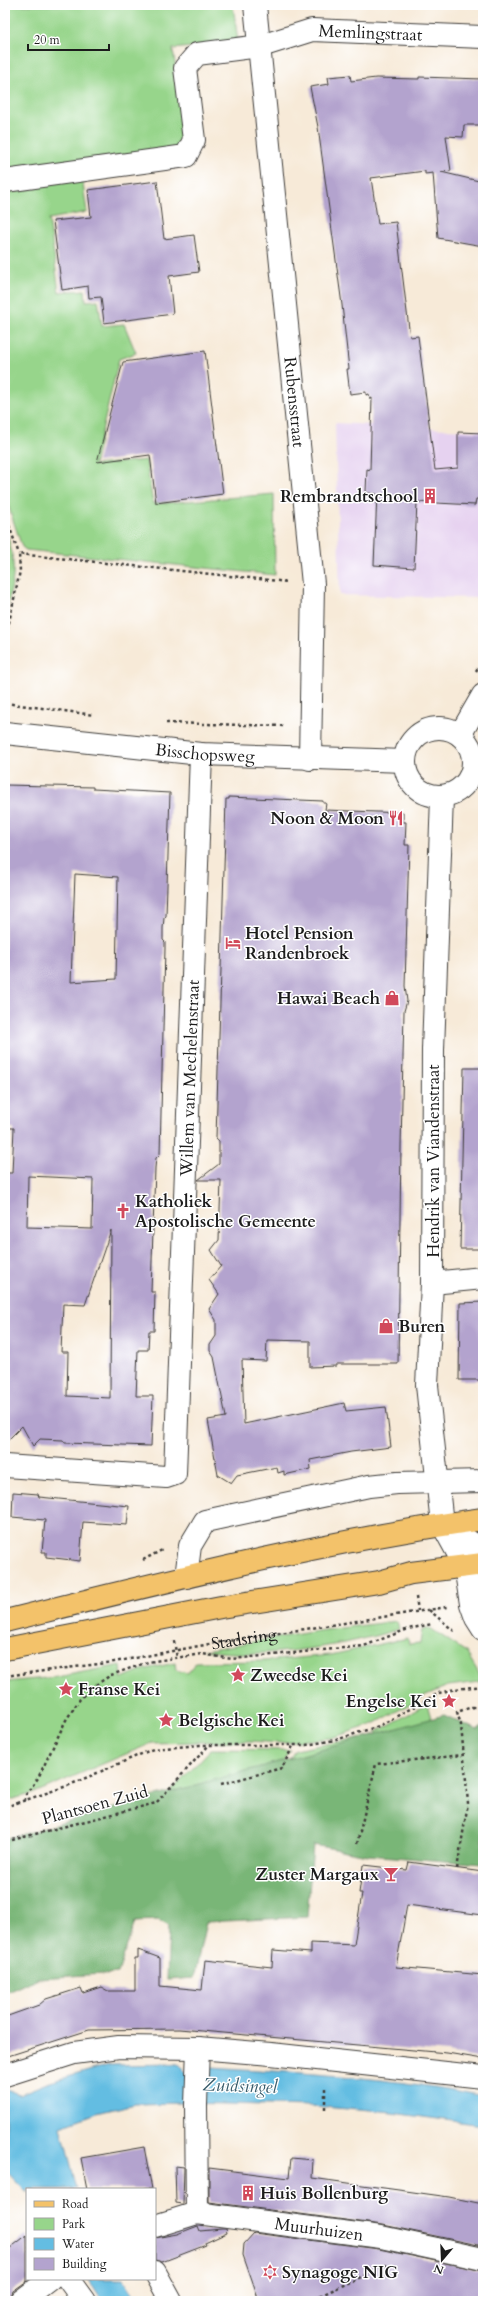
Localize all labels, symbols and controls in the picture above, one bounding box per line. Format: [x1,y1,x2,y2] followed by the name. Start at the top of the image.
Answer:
[318,19,423,46] street label: Memlingstraat
[28,26,109,52] scale bar
[34,32,61,48] text: 20 m
[279,356,311,449] street label: Rubensstraat
[280,485,418,508] place label: Rembrandtschool
[421,487,439,505] building icon: Rembrandtschool
[154,738,256,767] street label: Bisschopsweg
[270,807,384,830] place label: Noon & Moon
[387,809,405,827] restaurant icon: Noon & Moon
[245,922,354,965] place label: Hotel Pension Randenbroek
[224,934,242,952] hotel icon: Hotel Pension Randenbroek
[174,979,204,1178] street label: Willem van Mechelenstraat
[277,987,380,1010] place label: Hawai Beach
[383,989,401,1007] shop icon: Hawai Beach
[422,1064,445,1258] street label: Hendrik van Viandenstraat
[135,1190,316,1233] place label: Katholiek Apostolische Gemeente
[114,1202,132,1220] church icon: Katholiek Apostolische Gemeente
[398,1315,445,1338] place label: Buren
[377,1317,395,1335] shop icon: Buren
[210,1622,279,1655] street label: Stadsring
[250,1664,348,1687] place label: Zweedse Kei
[229,1666,247,1684] place icon: Zweedse Kei
[78,1678,160,1701] place label: Franse Kei
[57,1680,75,1698] place icon: Franse Kei
[345,1690,437,1713] place label: Engelse Kei
[440,1692,458,1710] place icon: Engelse Kei
[178,1709,284,1732] place label: Belgische Kei
[157,1711,175,1729] place icon: Belgische Kei
[39,1780,151,1830] street label: Plantsoen Zuid
[256,1863,380,1886] place label: Zuster Margaux
[382,1865,400,1883] bar icon: Zuster Margaux
[202,2072,279,2100] water label: Zuidsingel
[260,2182,389,2205] place label: Huis Bollenburg
[239,2184,257,2202] building icon: Huis Bollenburg
[26,2188,156,2280] legend
[62,2196,89,2212] text: Road
[273,2212,365,2246] street label: Muurhuizen
[62,2216,86,2232] text: Park
[61,2236,95,2252] text: Water
[422,2240,462,2280] north arrow
[62,2256,107,2272] text: Building
[432,2260,446,2278] text: N
[282,2261,398,2284] place label: Synagoge NIG
[261,2263,279,2281] synagogue icon: Synagoge NIG

